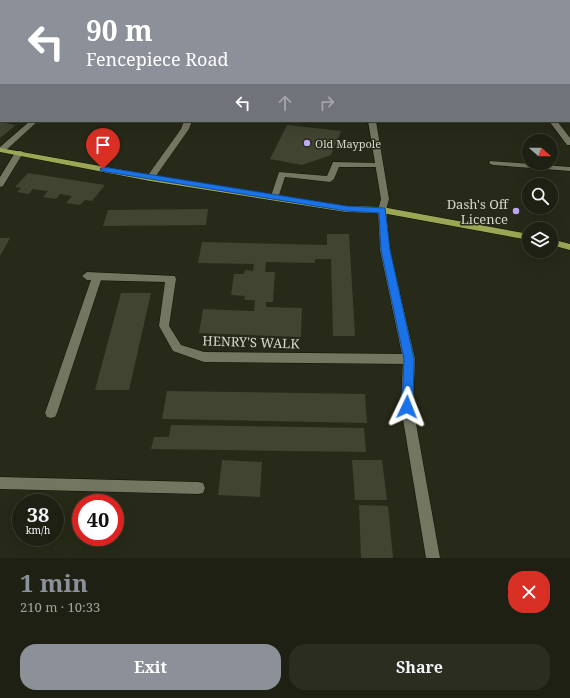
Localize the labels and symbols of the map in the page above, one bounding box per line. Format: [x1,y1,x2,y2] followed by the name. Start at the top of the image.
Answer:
[86,128,120,169] pin
[522,134,558,170] north arrow
[315,136,381,151] place label: Old Maypole
[302,138,312,148] marker: Old Maypole
[447,195,510,228] place label: Dash's Off Licence
[511,206,521,216] marker: Dash's Off Licence
[202,331,301,353] street label: HENRY'S WALK
[386,386,428,428] position arrow
[72,494,124,546] speed limit sign: 40

